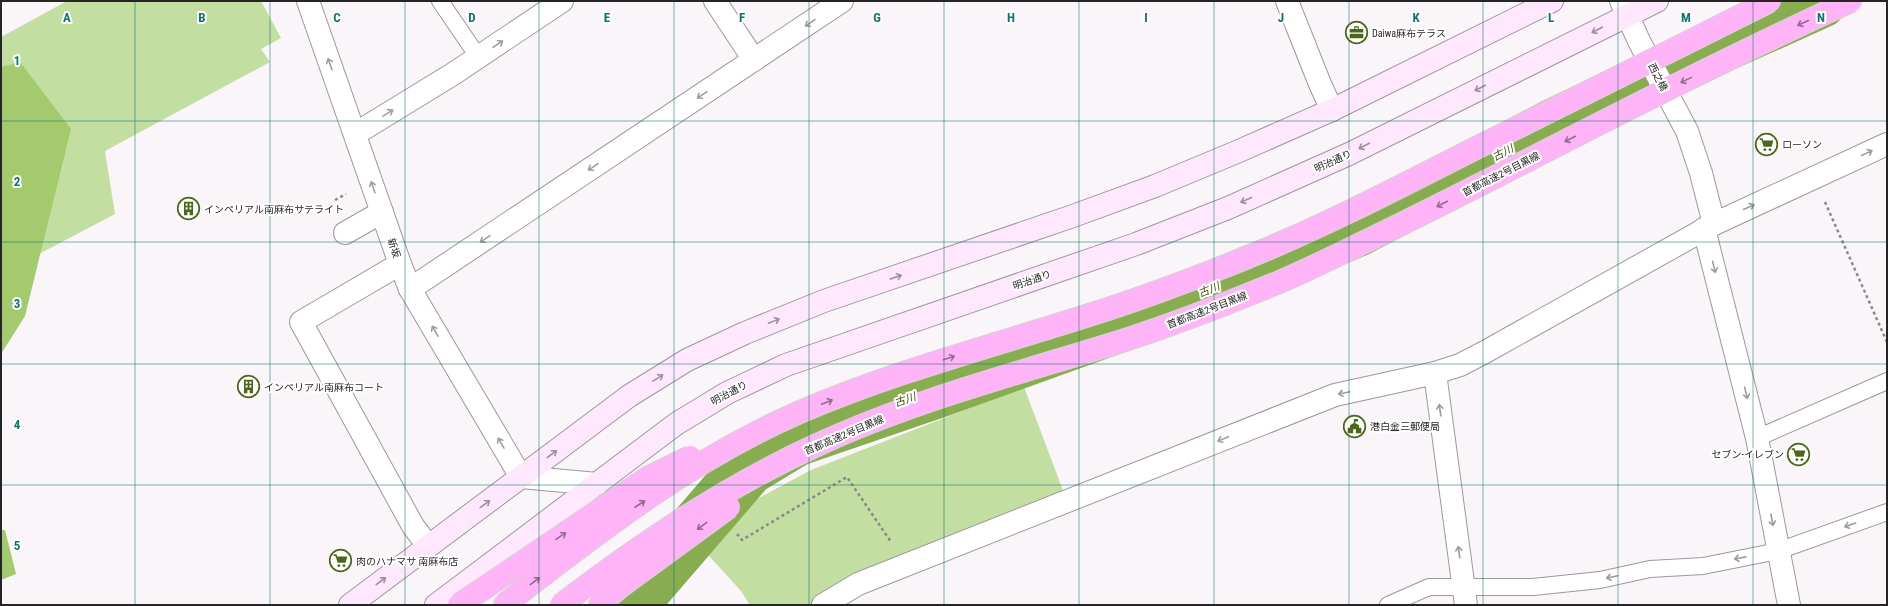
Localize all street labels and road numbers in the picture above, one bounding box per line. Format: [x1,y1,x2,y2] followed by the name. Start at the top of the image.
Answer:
[1646,61,1670,93] street label: 西之橋
[1313,148,1353,174] street label: 明治通り
[1461,150,1541,198] street label: 首都高速2号目黒線
[386,237,402,259] street label: 新坂
[1011,268,1053,292] street label: 明治通り
[1165,290,1249,330] street label: 首都高速2号目黒線
[709,379,749,407] street label: 明治通り
[803,413,885,457] street label: 首都高速2号目黒線

